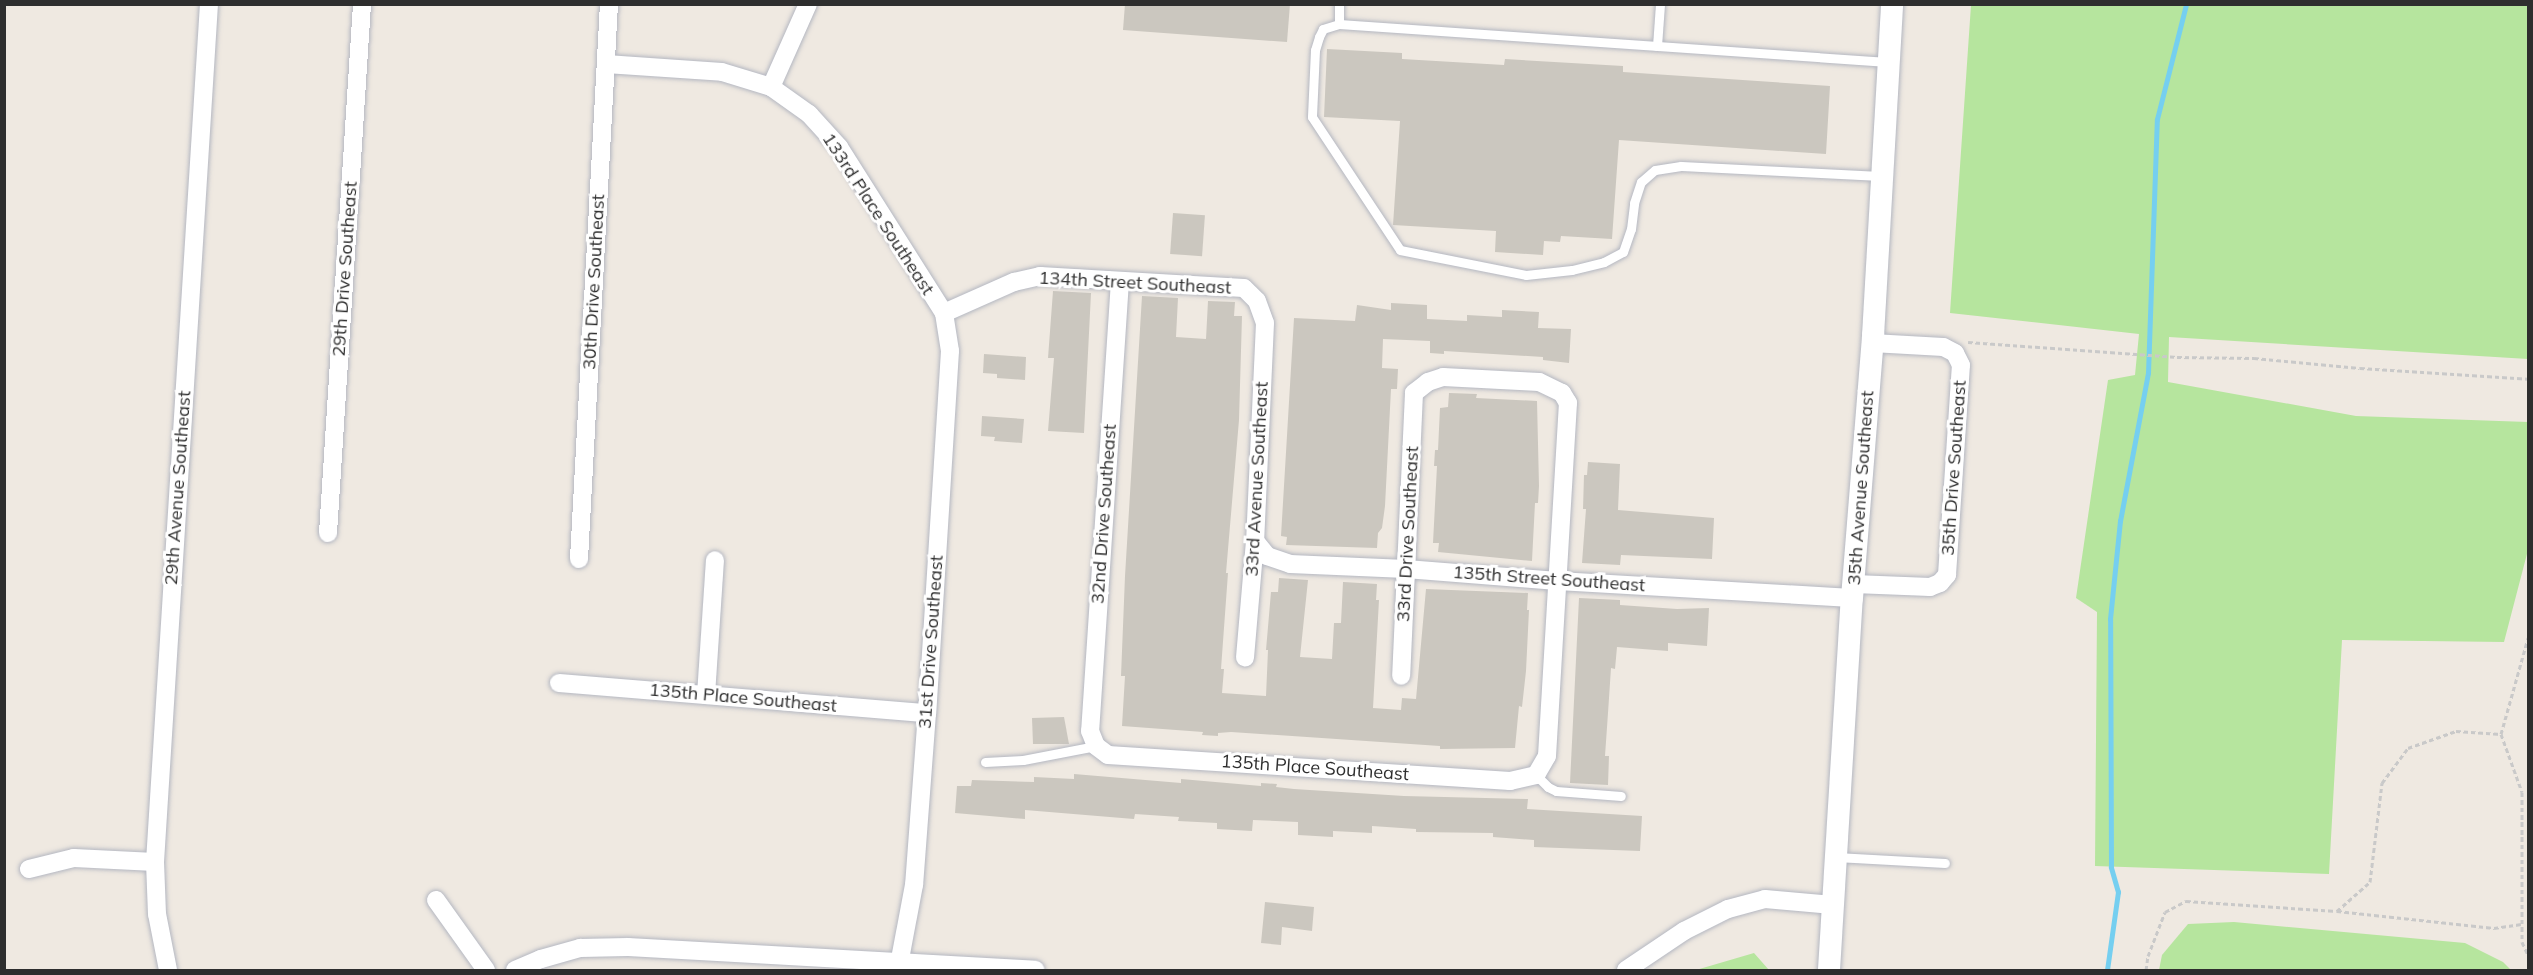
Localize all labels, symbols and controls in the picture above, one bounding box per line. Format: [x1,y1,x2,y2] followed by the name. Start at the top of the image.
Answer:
[818,129,938,299] street label: 133rd Place Southeast
[328,181,362,357] street label: 29th Drive Southeast
[579,194,609,370] street label: 30th Drive Southeast
[1038,267,1232,299] street label: 134th Street Southeast
[1937,380,1971,556] street label: 35th Drive Southeast
[1241,381,1273,577] street label: 33rd Avenue Southeast
[160,390,196,586] street label: 29th Avenue Southeast
[1843,390,1879,586] street label: 35th Avenue Southeast
[1087,423,1121,605] street label: 32nd Drive Southeast
[1393,445,1423,623] street label: 33rd Drive Southeast
[914,554,948,730] street label: 31st Drive Southeast
[1452,561,1646,597] street label: 135th Street Southeast
[648,679,838,717] street label: 135th Place Southeast
[1220,751,1410,785] street label: 135th Place Southeast

